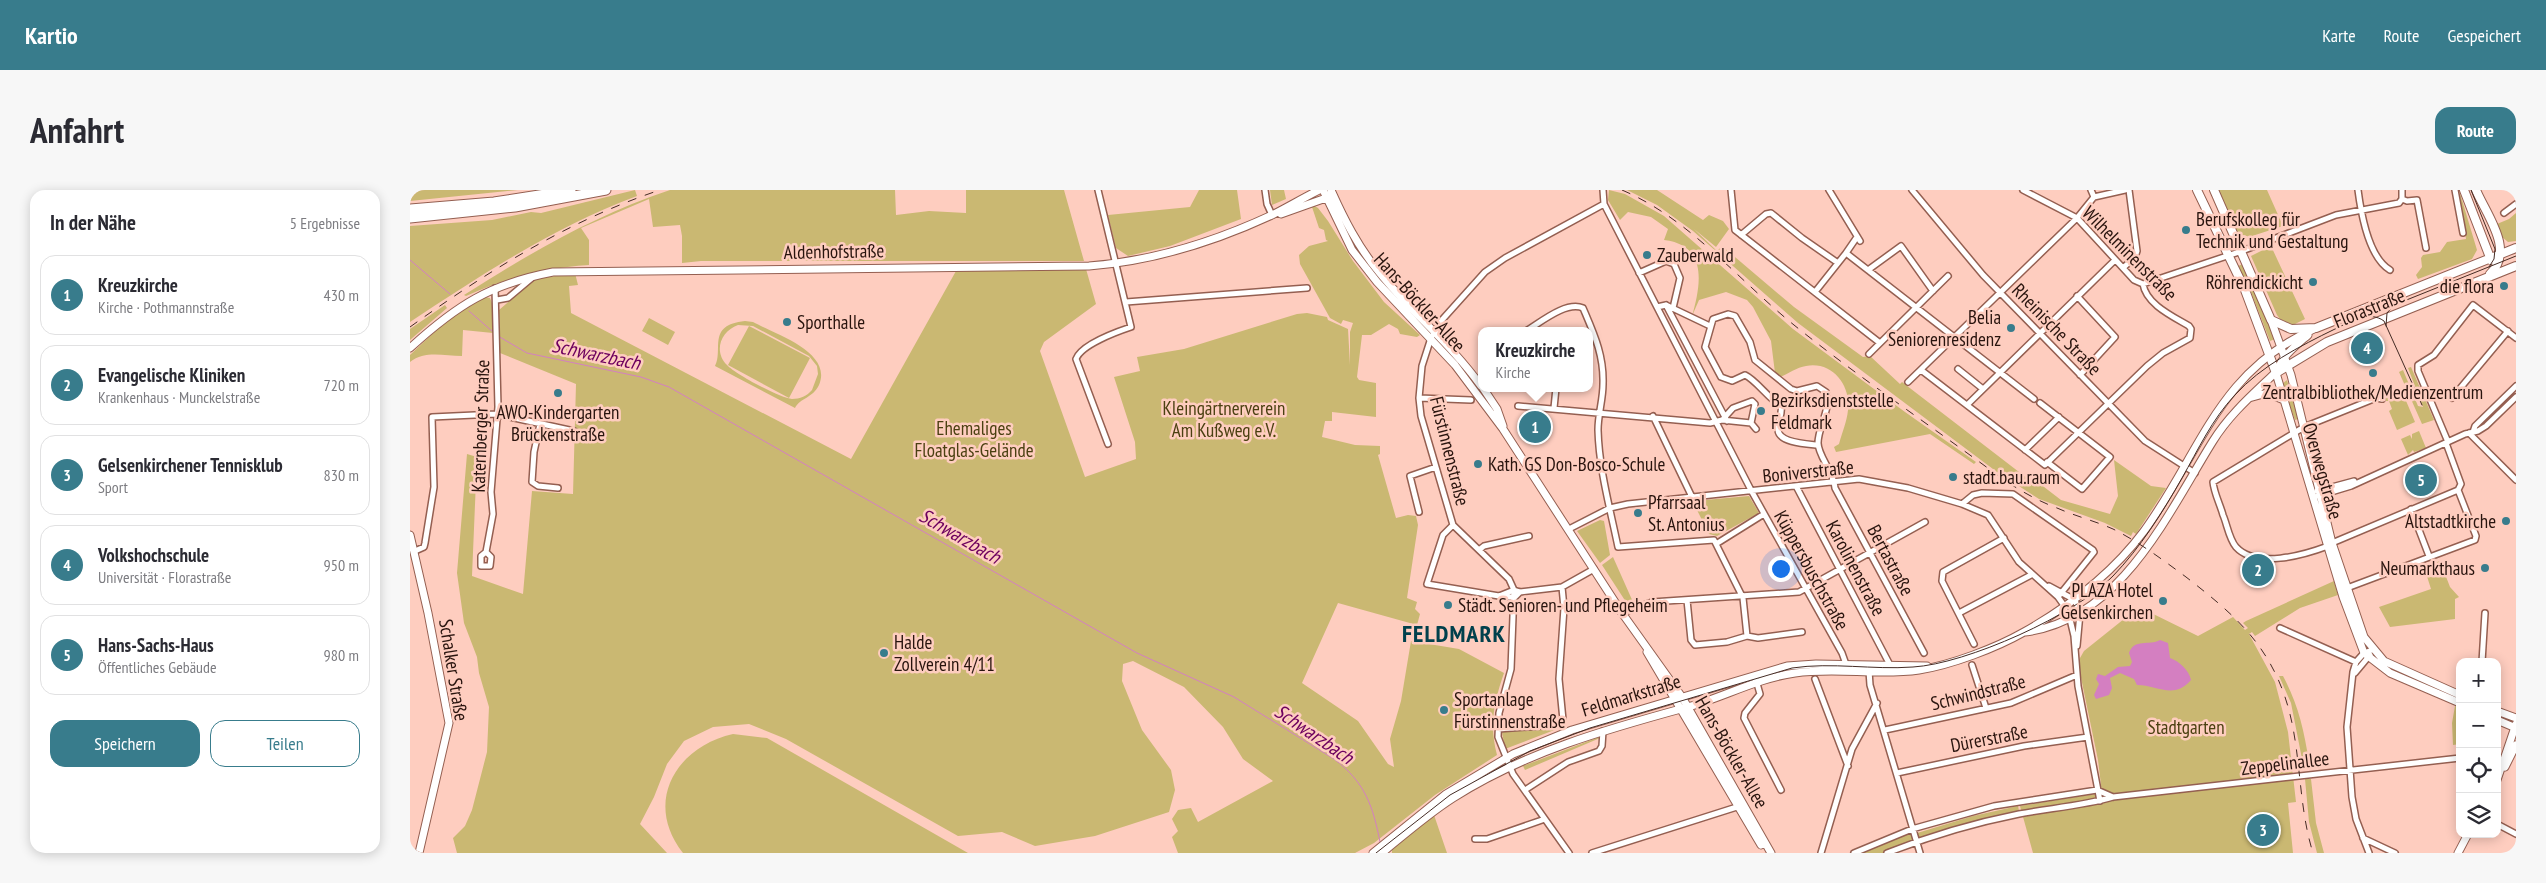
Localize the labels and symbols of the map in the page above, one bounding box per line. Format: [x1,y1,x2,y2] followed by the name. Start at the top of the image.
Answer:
[2077,200,2183,306] street label: Wilhelminenstraße
[2196,207,2349,253] place label: Berufskolleg für Technik und Gestaltung
[2180,224,2192,236] marker: Berufskolleg für Technik und Gestaltung
[783,238,885,264] street label: Aldenhofstraße
[1657,243,1734,267] place label: Zauberwald
[1369,247,1471,357] street label: Hans-Böckler-Allee
[1641,249,1653,261] marker: Zauberwald
[2206,270,2304,294] place label: Röhrendickicht
[2440,274,2494,298] place label: die flora
[2307,276,2319,288] marker: Röhrendickicht
[2007,278,2107,380] street label: Rheinische Straße
[2498,280,2510,292] marker: die flora
[2330,283,2408,333] street label: Florastraße
[1888,305,2001,351] place label: Belia Seniorenresidenz
[797,310,865,334] place label: Sporthalle
[781,316,793,328] marker: Sporthalle
[2005,322,2017,334] marker: Belia Seniorenresidenz
[2351,329,2383,367] pin: 4
[549,332,644,376] water label: Schwarzbach
[466,359,494,493] street label: Katernberger Straße
[2367,367,2379,379] marker: Zentralbibliothek/Medienzentrum
[2263,380,2483,404] place label: Zentralbibliothek/Medienzentrum
[552,387,564,399] marker: AWO-Kindergarten Brückenstraße
[1771,388,1894,434] place label: Bezirksdienststelle Feldmark
[1425,394,1475,508] street label: Fürstinnenstraße
[1163,396,1285,442] park label: Kleingärtnerverein Am Kußweg e.V.
[497,400,619,446] place label: AWO-Kindergarten Brückenstraße
[1755,405,1767,417] marker: Bezirksdienststelle Feldmark
[1519,408,1551,446] pin: 1
[915,416,1034,462] park label: Ehemaliges Floatglas-Gelände
[2298,420,2348,522] street label: Overwegstraße
[1488,452,1666,476] place label: Kath. GS Don-Bosco-Schule
[1761,454,1855,488] street label: Boniverstraße
[1472,458,1484,470] marker: Kath. GS Don-Bosco-Schule
[2405,461,2437,499] pin: 5
[1963,465,2060,489] place label: stadt.bau.raum
[1947,471,1959,483] marker: stadt.bau.raum
[1648,490,1725,536] place label: Pfarrsaal St. Antonius
[915,502,1006,570] water label: Schwarzbach
[1769,506,1855,634] street label: Küppersbuschstraße
[1632,507,1644,519] marker: Pfarrsaal St. Antonius
[2405,509,2496,533] place label: Altstadtkirche
[2500,515,2512,527] marker: Altstadtkirche
[1821,516,1891,620] street label: Karolinenstraße
[1862,520,1920,600] street label: Bertastraße
[2242,551,2274,589] pin: 2
[1768,556,1794,582] your location
[2380,556,2475,580] place label: Neumarkthaus
[2479,562,2491,574] marker: Neumarkthaus
[2061,578,2154,624] place label: PLAZA Hotel Gelsenkirchen
[1458,593,1668,617] place label: Städt. Senioren- und Pflegeheim
[2157,595,2169,607] marker: PLAZA Hotel Gelsenkirchen
[1442,599,1454,611] marker: Städt. Senioren- und Pflegeheim
[434,617,474,723] street label: Schalker Straße
[1402,618,1506,649] district label: FELDMARK
[894,630,995,676] place label: Halde Zollverein 4/11
[878,647,890,659] marker: Halde Zollverein 4/11
[1578,669,1684,721] street label: Feldmarkstraße
[1928,669,2028,715] street label: Schwindstraße
[1454,687,1566,733] place label: Sportanlage Fürstinnenstraße
[1690,692,1774,813] street label: Hans-Böckler-Allee
[1270,698,1359,770] water label: Schwarzbach
[1438,704,1450,716] marker: Sportanlage Fürstinnenstraße
[2148,715,2225,739] park label: Stadtgarten
[1948,719,2030,757] street label: Dürerstraße
[2240,746,2331,780] street label: Zeppelinallee
[2247,811,2279,849] pin: 3

